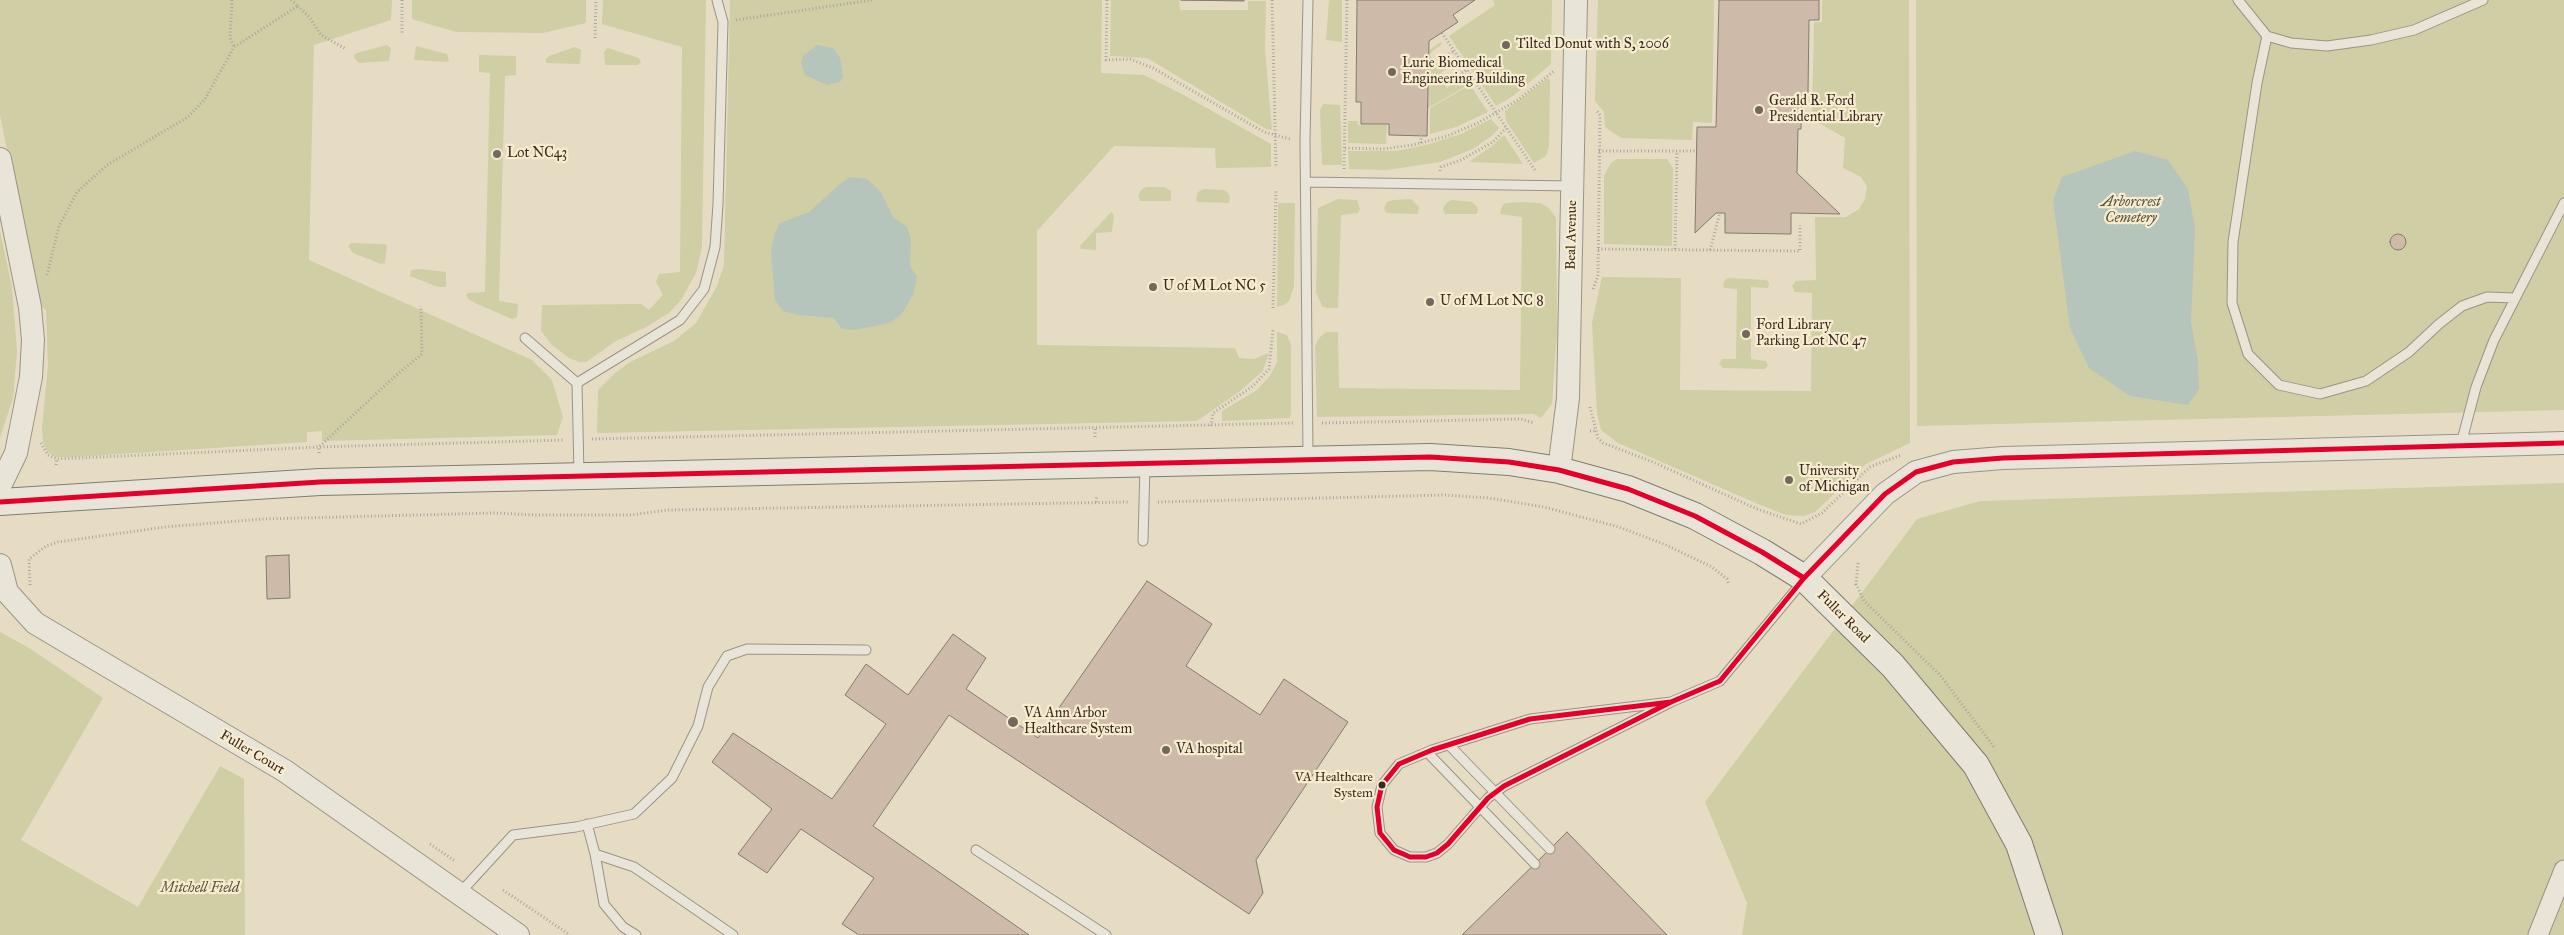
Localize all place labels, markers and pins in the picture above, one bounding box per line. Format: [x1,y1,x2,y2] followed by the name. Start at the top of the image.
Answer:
[1516,37,1669,53] place label: Tilted Donut with S, 2006
[1500,39,1512,51] marker: Tilted Donut with S, 2006
[1402,56,1525,88] place label: Lurie Biomedical Engineering Building
[1386,66,1398,78] marker: Lurie Biomedical Engineering Building
[1769,94,1883,126] place label: Gerald R. Ford Presidential Library
[1753,104,1765,116] marker: Gerald R. Ford Presidential Library
[507,146,567,162] place label: Lot NC43
[491,148,503,160] marker: Lot NC43
[1163,279,1266,295] place label: U of M Lot NC 5
[1147,281,1159,293] marker: U of M Lot NC 5
[1440,294,1544,310] place label: U of M Lot NC 8
[1424,296,1436,308] marker: U of M Lot NC 8
[1756,318,1867,351] place label: Ford Library Parking Lot NC 47
[1740,328,1752,340] marker: Ford Library Parking Lot NC 47
[1799,464,1870,497] place label: University of Michigan
[1783,474,1795,486] marker: University of Michigan
[1024,706,1132,739] place label: VA Ann Arbor Healthcare System
[1006,715,1020,729] marker: VA Ann Arbor Healthcare System
[1176,742,1243,758] place label: VA hospital
[1160,744,1172,756] marker: VA hospital
[1295,770,1373,801] place label: VA Healthcare System
[1377,780,1387,790] marker: VA Healthcare System

